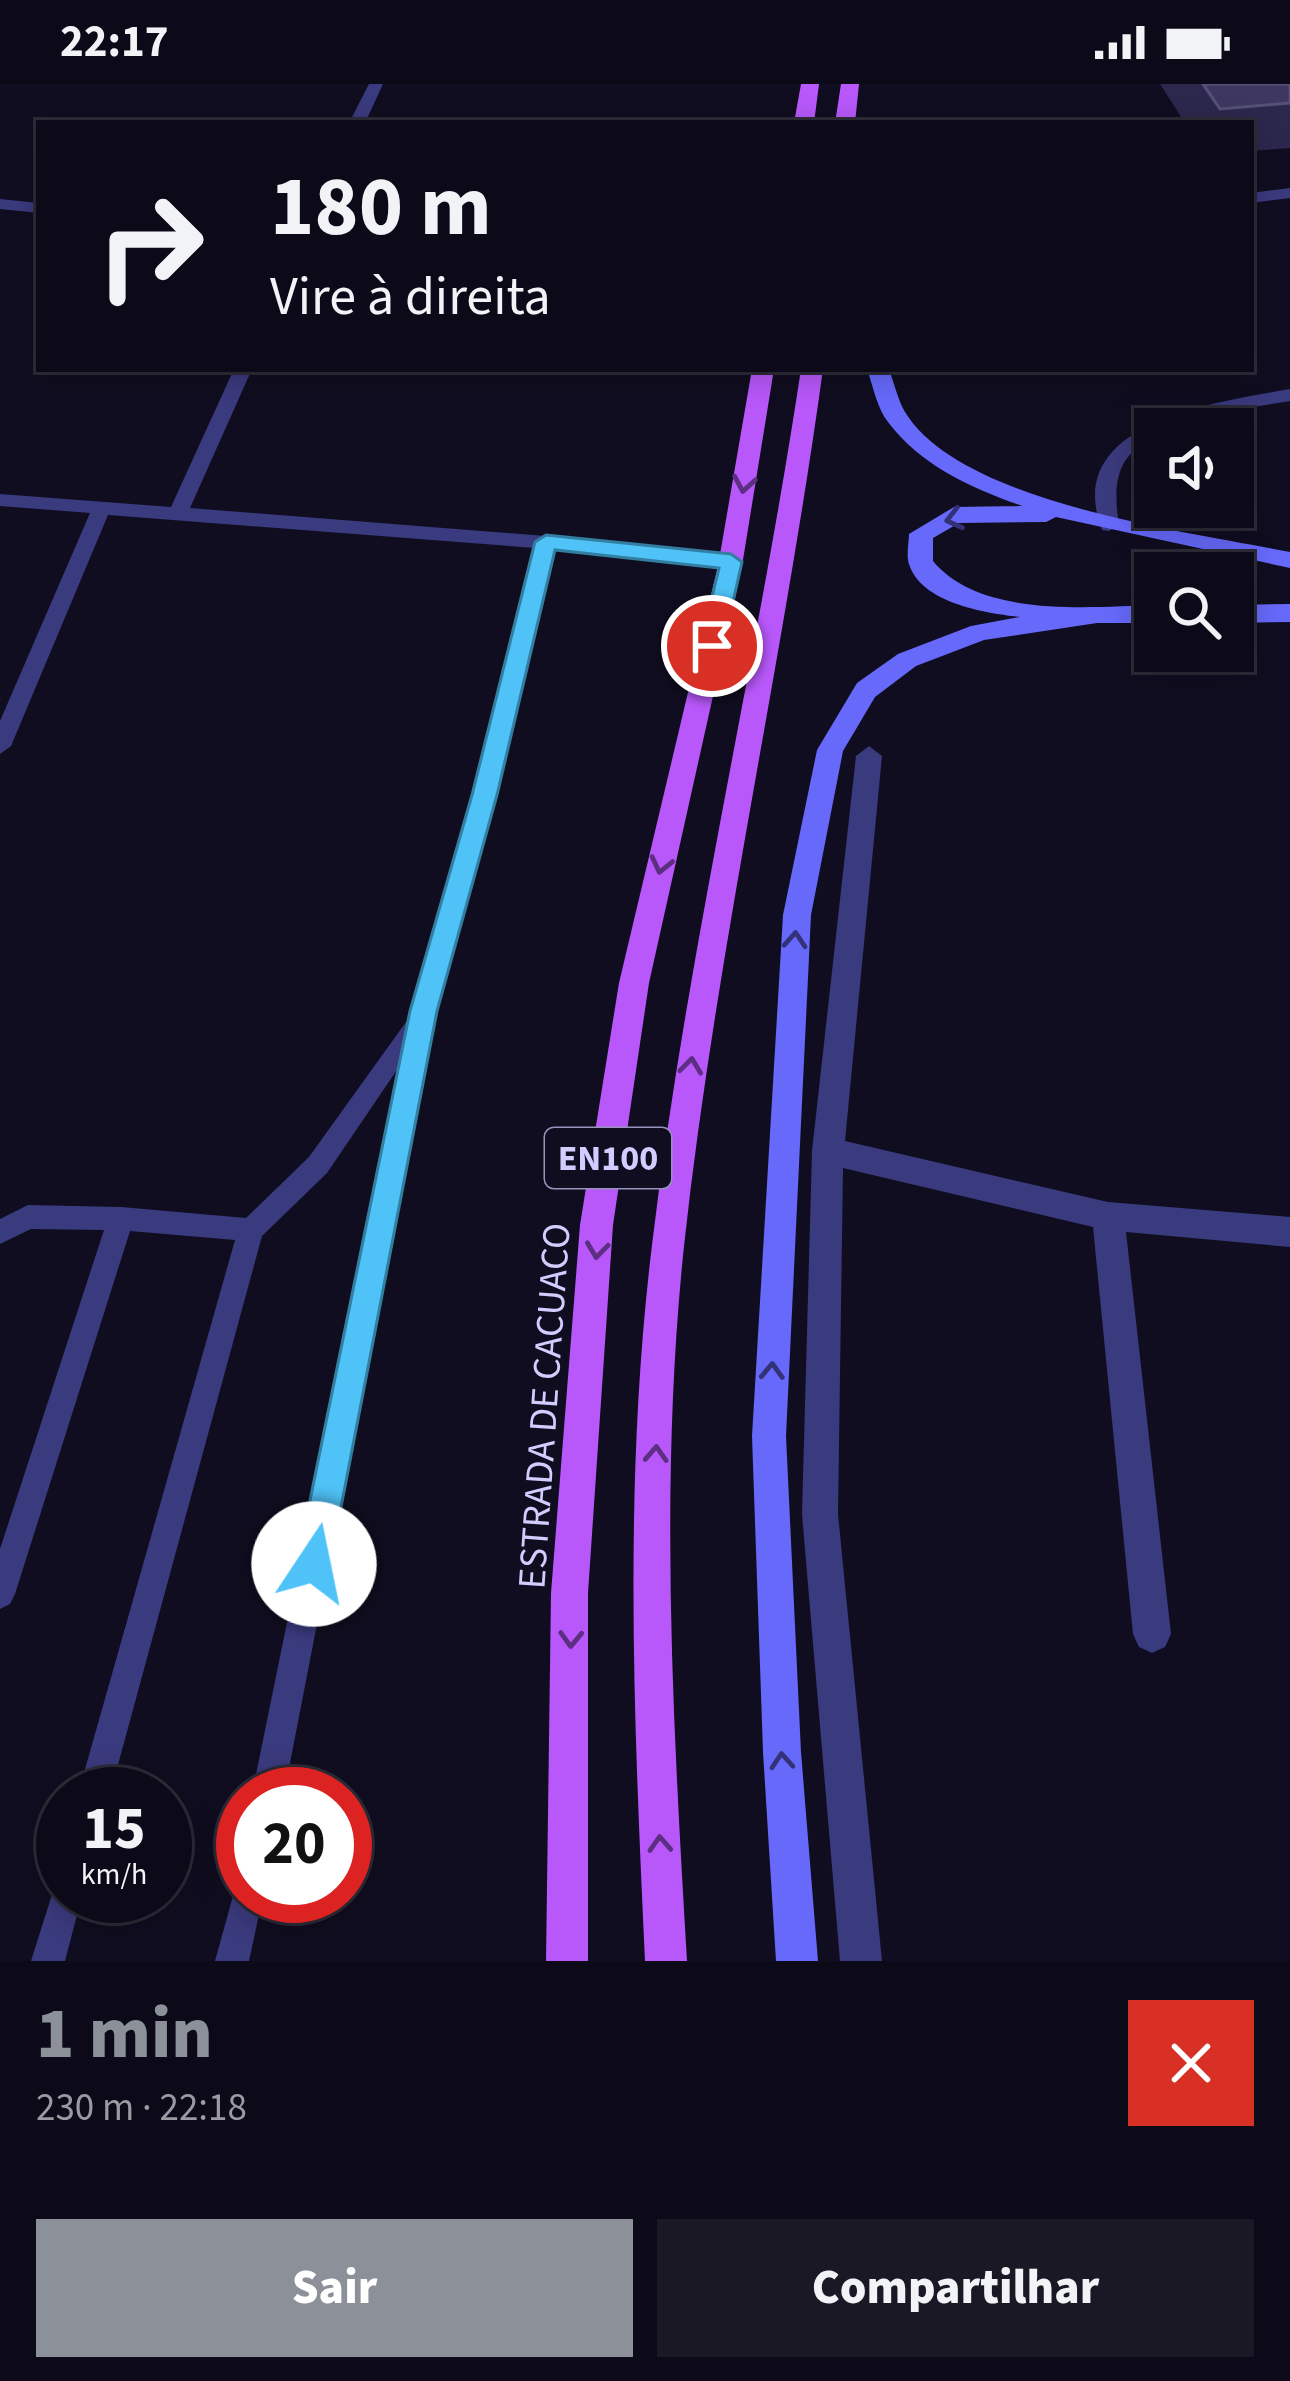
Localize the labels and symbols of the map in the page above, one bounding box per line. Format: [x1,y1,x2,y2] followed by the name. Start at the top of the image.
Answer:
[732,474,757,494] one-way arrow
[944,505,965,530] one-way arrow
[661,595,763,697] pin
[650,855,675,875] one-way arrow
[782,930,808,948] one-way arrow
[678,1056,704,1076] one-way arrow
[545,1128,671,1188] road number: EN100
[504,1221,586,1591] street label: ESTRADA DE CACUACO
[584,1240,610,1260] one-way arrow
[759,1361,785,1380] one-way arrow
[643,1444,669,1463] one-way arrow
[251,1501,377,1627] position arrow
[558,1630,584,1649] one-way arrow
[770,1751,796,1770] one-way arrow
[216,1767,372,1923] speed limit sign: 20
[647,1834,673,1853] one-way arrow

